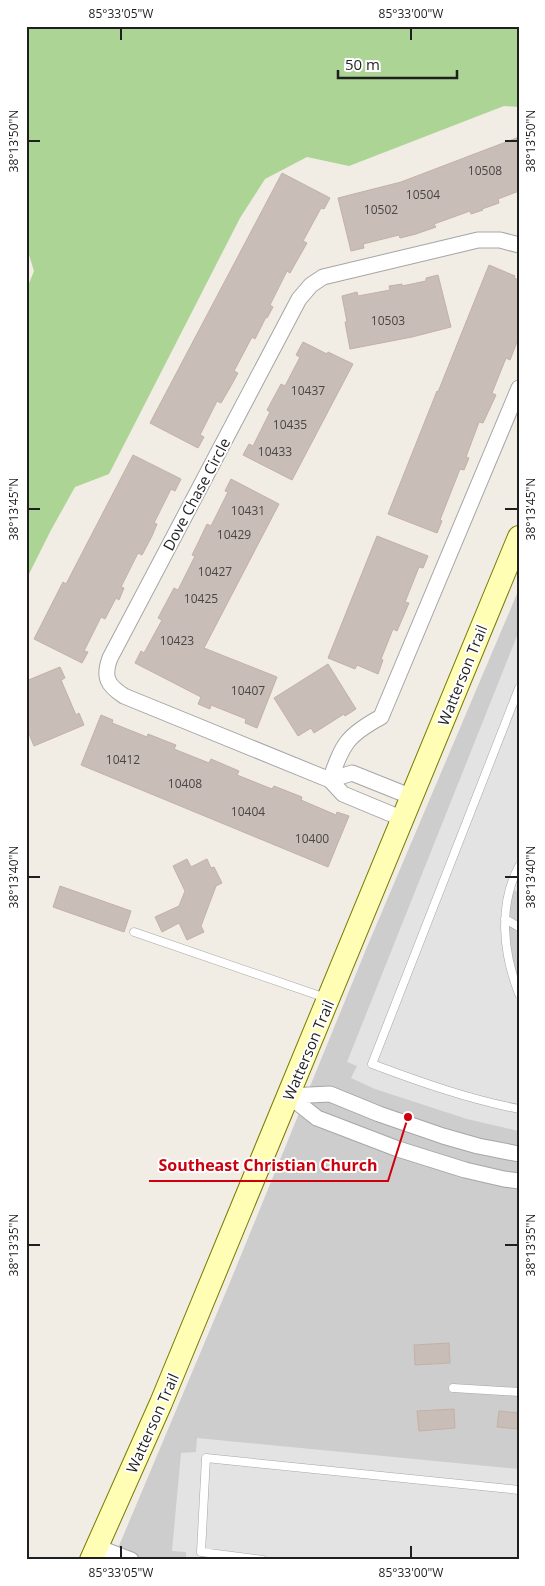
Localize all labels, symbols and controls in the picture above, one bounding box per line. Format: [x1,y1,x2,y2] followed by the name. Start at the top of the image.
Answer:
[89,5,153,22] text: 85°33'05"W
[379,5,443,22] text: 85°33'00"W
[338,48,456,80] scale bar
[345,54,380,74] text: 50 m
[5,110,22,172] text: 38°13'50"N
[522,110,539,172] text: 38°13'50"N
[468,162,502,179] house number: 10508
[406,186,440,203] house number: 10504
[364,201,398,218] house number: 10502
[371,312,405,329] house number: 10503
[291,382,325,399] house number: 10437
[273,416,307,433] house number: 10435
[158,434,234,554] street label: Dove Chase Circle
[258,443,292,460] house number: 10433
[5,478,22,540] text: 38°13'45"N
[522,478,539,540] text: 38°13'45"N
[231,502,265,519] house number: 10431
[217,526,251,543] house number: 10429
[198,563,232,580] house number: 10427
[184,590,218,607] house number: 10425
[433,622,491,728] street label: Watterson Trail
[160,632,194,649] house number: 10423
[231,682,265,699] house number: 10407
[106,751,140,768] house number: 10412
[168,775,202,792] house number: 10408
[231,803,265,820] house number: 10404
[295,830,329,847] house number: 10400
[5,846,22,908] text: 38°13'40"N
[522,846,539,908] text: 38°13'40"N
[278,997,338,1103] street label: Watterson Trail
[149,1150,388,1181] callout: Southeast Christian Church
[158,1154,378,1176] text: Southeast Christian Church
[5,1214,22,1276] text: 38°13'35"N
[522,1214,539,1276] text: 38°13'35"N
[121,1370,183,1476] street label: Watterson Trail
[89,1564,153,1581] text: 85°33'05"W
[379,1564,443,1581] text: 85°33'00"W

